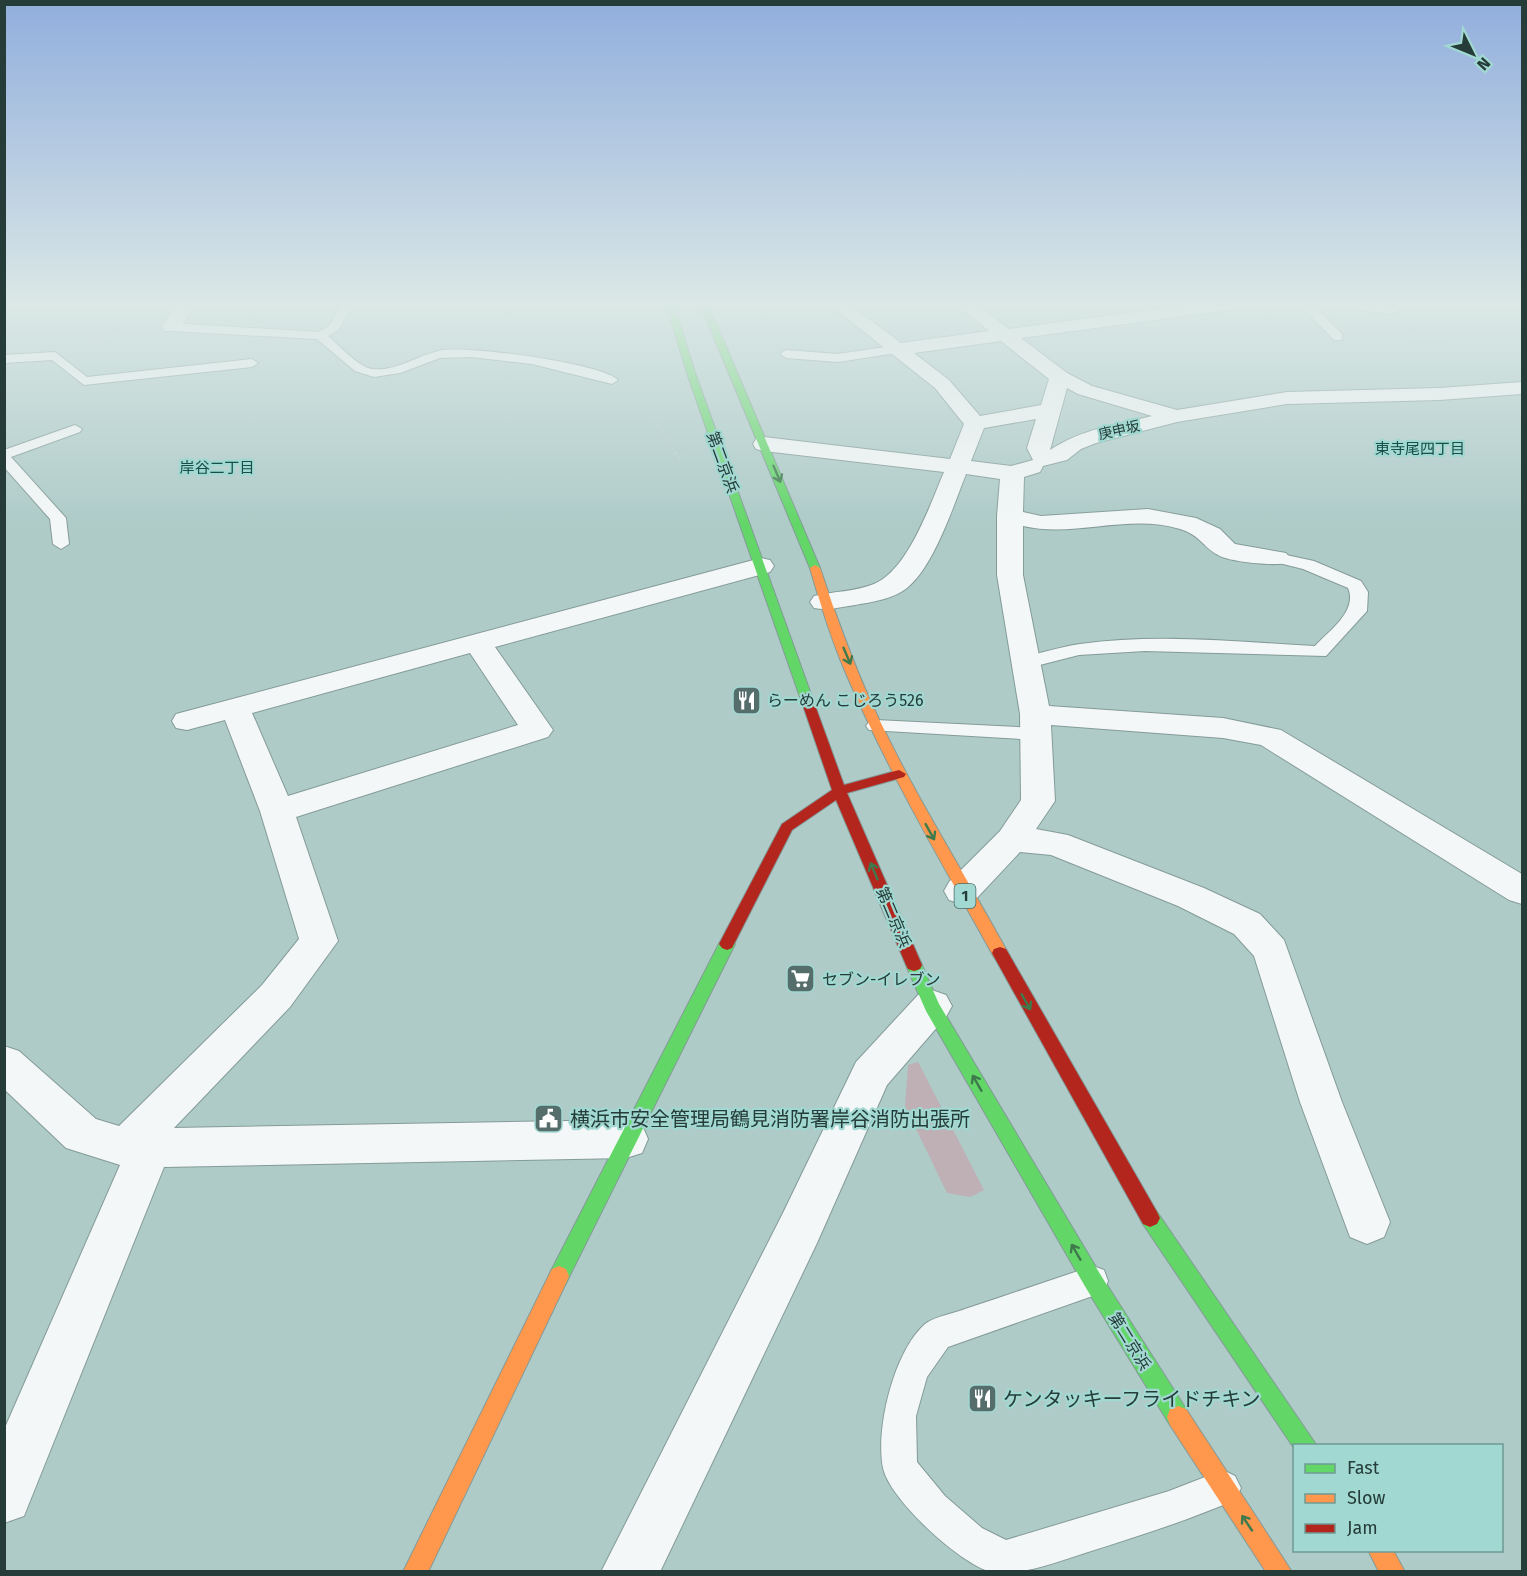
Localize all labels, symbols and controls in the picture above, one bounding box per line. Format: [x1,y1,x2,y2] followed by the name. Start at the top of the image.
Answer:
[1443,24,1503,84] north arrow
[1473,54,1494,74] text: N
[1097,417,1141,443] street label: 庚申坂
[703,429,742,495] street label: 第二京浜
[1375,440,1465,458] district label: 東寺尾四丁目
[179,459,255,477] district label: 岸谷二丁目
[772,464,783,483] one-way arrow
[842,646,853,664] one-way arrow
[730,684,762,716] restaurant icon: らーめん こじろう526
[767,691,924,710] place label: らーめん こじろう526
[925,822,936,840] one-way arrow
[867,862,879,880] one-way arrow
[872,884,915,950] street label: 第二京浜
[954,884,976,908] road number: 1
[785,963,817,995] supermarket icon: セブン-イレブン
[822,970,940,989] place label: セブン-イレブン
[1020,993,1032,1010] one-way arrow
[971,1075,983,1092] one-way arrow
[533,1103,565,1135] public building icon: 横浜市安全管理局鶴見消防署岸谷消防出張所
[570,1107,970,1131] place label: 横浜市安全管理局鶴見消防署岸谷消防出張所
[1069,1244,1081,1261] one-way arrow
[1105,1309,1155,1373] street label: 第二京浜
[966,1383,998,1415] restaurant icon: ケンタッキーフライドチキン
[1003,1387,1261,1411] place label: ケンタッキーフライドチキン
[1293,1444,1503,1552] legend
[1347,1457,1380,1479] text: Fast
[1347,1487,1386,1509] text: Slow
[1241,1516,1253,1532] one-way arrow
[1347,1517,1378,1539] text: Jam

